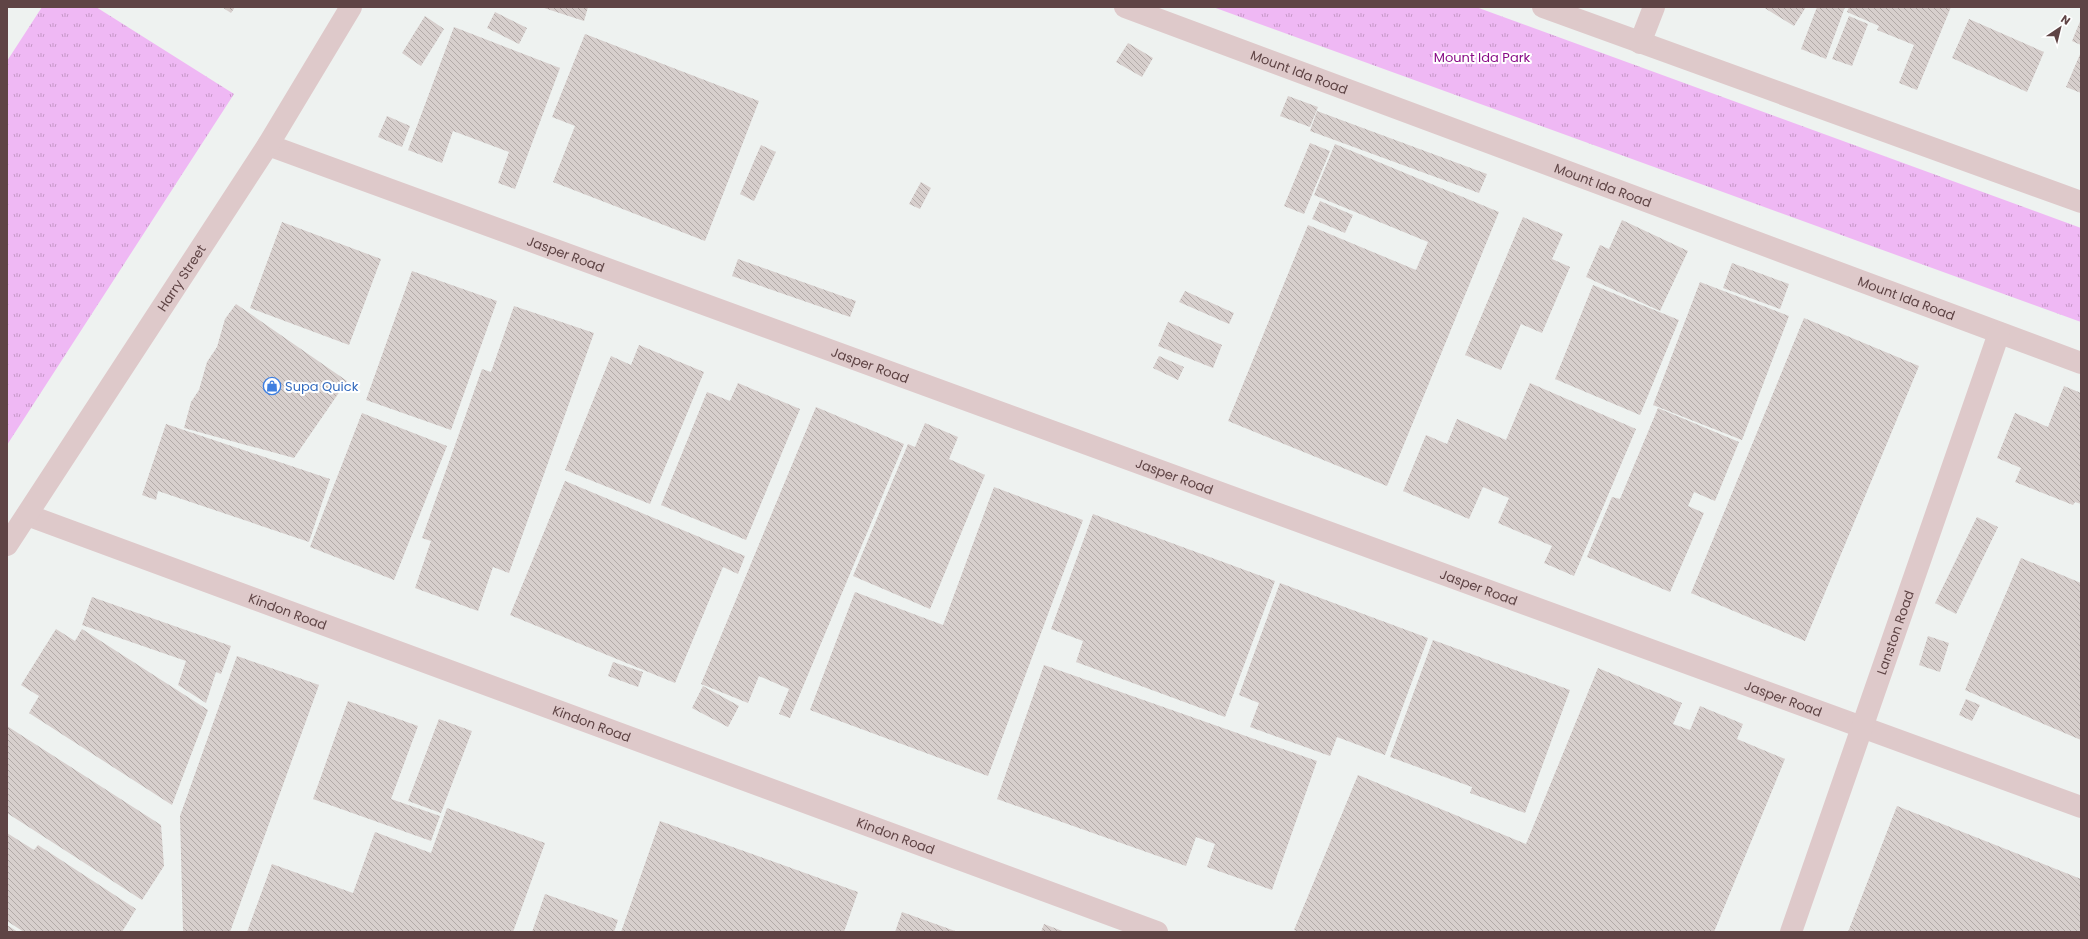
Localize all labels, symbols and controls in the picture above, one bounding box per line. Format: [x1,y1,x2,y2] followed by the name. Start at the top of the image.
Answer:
[2040,8,2080,48] north arrow
[2058,11,2074,29] text: N
[1248,46,1350,99] street label: Mount Ida Road
[1434,48,1531,67] park label: Mount Ida Park
[1551,159,1654,212] street label: Mount Ida Road
[524,231,607,277] street label: Jasper Road
[153,241,211,315] street label: Harry Street
[1855,272,1958,325] street label: Mount Ida Road
[828,342,911,388] street label: Jasper Road
[262,376,282,396] shop icon: Supa Quick
[285,377,359,396] place label: Supa Quick
[1133,454,1216,499] street label: Jasper Road
[1437,565,1520,610] street label: Jasper Road
[1872,588,1919,678] street label: Lanston Road
[246,589,329,635] street label: Kindon Road
[1741,676,1825,722] street label: Jasper Road
[550,701,633,747] street label: Kindon Road
[854,813,937,859] street label: Kindon Road

